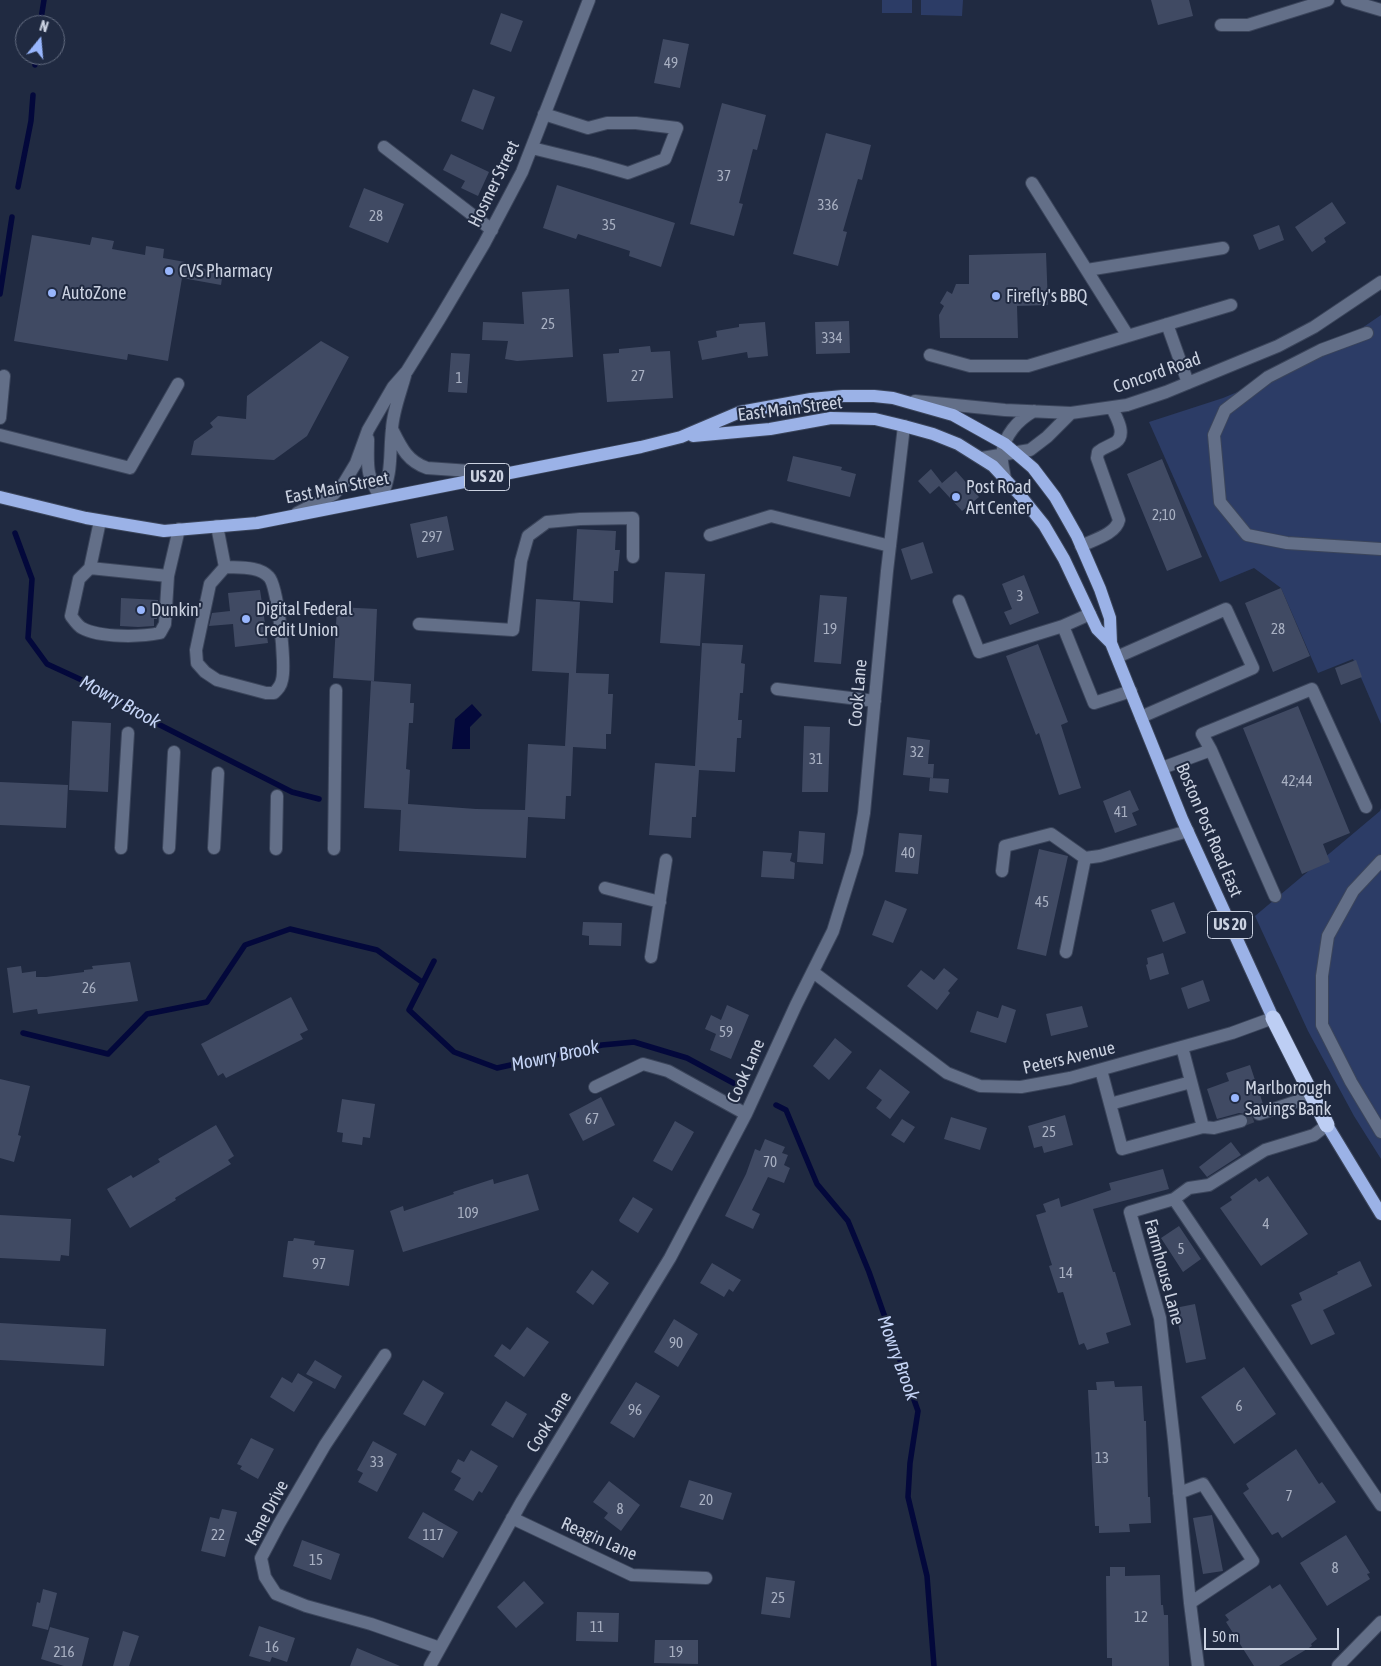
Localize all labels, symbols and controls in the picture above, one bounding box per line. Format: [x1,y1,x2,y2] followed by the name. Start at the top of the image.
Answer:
[15,15,65,65] north arrow
[38,18,50,35] text: N
[664,54,678,72] house number: 49
[464,137,524,231] street label: Hosmer Street
[717,167,731,185] house number: 37
[817,196,839,214] house number: 336
[369,207,383,225] house number: 28
[602,216,616,234] house number: 35
[179,260,273,282] place label: CVS Pharmacy
[163,265,175,277] marker: CVS Pharmacy
[62,282,126,304] place label: AutoZone
[1006,285,1087,307] place label: Firefly's BBQ
[46,287,58,299] marker: AutoZone
[990,290,1002,302] marker: Firefly's BBQ
[541,315,555,333] house number: 25
[821,329,843,347] house number: 334
[1110,348,1204,398] street label: Concord Road
[631,367,645,385] house number: 27
[455,369,463,387] house number: 1
[736,392,844,426] street label: East Main Street
[464,464,510,491] road number: US 20
[283,467,391,509] street label: East Main Street
[966,476,1031,518] place label: Post Road Art Center
[950,491,962,503] marker: Post Road Art Center
[1152,506,1176,524] house number: 2;10
[421,528,443,546] house number: 297
[1016,587,1024,605] house number: 3
[256,598,353,640] place label: Digital Federal Credit Union
[151,599,201,621] place label: Dunkin'
[135,604,147,616] marker: Dunkin'
[240,613,252,625] marker: Digital Federal Credit Union
[823,620,837,638] house number: 19
[1271,620,1285,638] house number: 28
[844,658,872,728] street label: Cook Lane
[76,670,164,734] water label: Mowry Brook
[910,743,924,761] house number: 32
[809,750,823,768] house number: 31
[1171,760,1247,900] street label: Boston Post Road East
[1282,772,1312,790] house number: 42;44
[1114,803,1128,821] house number: 41
[901,844,915,862] house number: 40
[1035,893,1049,911] house number: 45
[1208,912,1252,938] road number: US 20
[82,979,96,997] house number: 26
[719,1023,733,1041] house number: 59
[509,1036,601,1076] water label: Mowry Brook
[722,1036,770,1106] street label: Cook Lane
[1021,1037,1117,1079] street label: Peters Avenue
[1245,1077,1331,1120] place label: Marlborough Savings Bank
[1229,1092,1241,1104] marker: Marlborough Savings Bank
[585,1110,599,1128] house number: 67
[1042,1123,1056,1141] house number: 25
[763,1153,777,1171] house number: 70
[457,1204,479,1222] house number: 109
[1262,1215,1270,1233] house number: 4
[1140,1217,1188,1327] street label: Farmhouse Lane
[1177,1240,1185,1258] house number: 5
[312,1255,326,1273] house number: 97
[1059,1264,1073,1282] house number: 14
[872,1312,924,1404] water label: Mowry Brook
[669,1334,683,1352] house number: 90
[522,1388,576,1456] street label: Cook Lane
[1235,1397,1243,1415] house number: 6
[628,1401,642,1419] house number: 96
[1095,1449,1109,1467] house number: 13
[370,1453,384,1471] house number: 33
[241,1477,293,1549] street label: Kane Drive
[1285,1487,1293,1505] house number: 7
[699,1491,713,1509] house number: 20
[616,1500,624,1518] house number: 8
[558,1513,640,1565] street label: Reagin Lane
[211,1526,225,1544] house number: 22
[422,1526,444,1544] house number: 117
[309,1551,323,1569] house number: 15
[1331,1559,1339,1577] house number: 8
[771,1589,785,1607] house number: 25
[1134,1608,1148,1626] house number: 12
[590,1618,604,1636] house number: 11
[1206,1618,1341,1650] scale bar
[1212,1628,1239,1645] text: 50 m
[265,1638,279,1656] house number: 16
[53,1643,75,1661] house number: 216
[669,1643,683,1661] house number: 19

